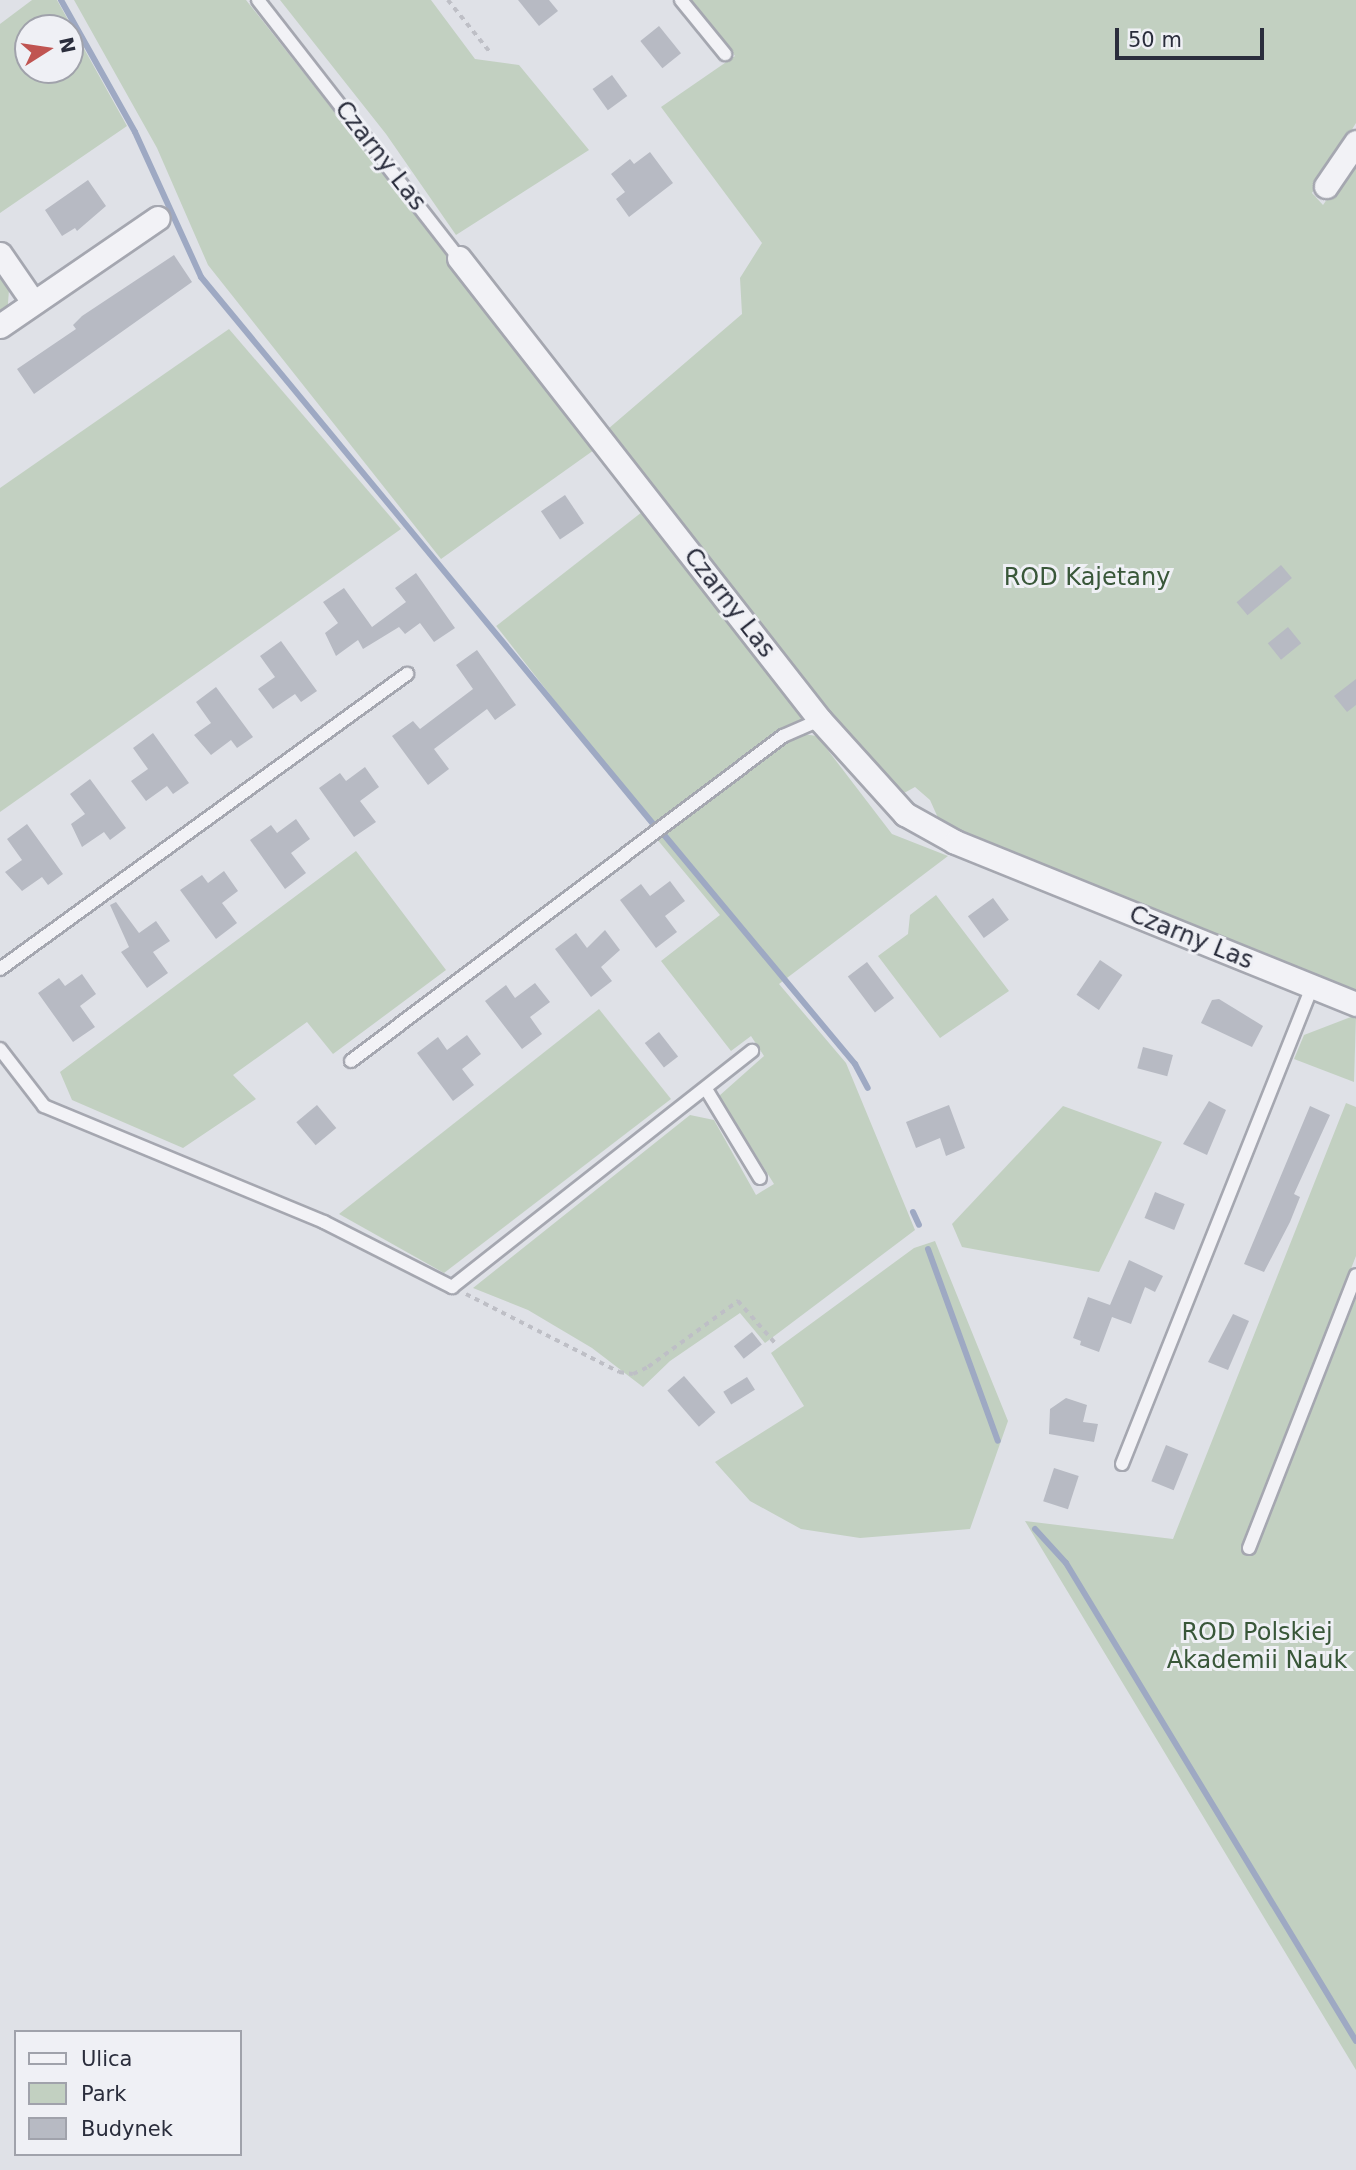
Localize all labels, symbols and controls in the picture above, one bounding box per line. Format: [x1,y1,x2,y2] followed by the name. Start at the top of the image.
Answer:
[14,14,84,84] north arrow
[1118,14,1267,58] scale bar
[1128,28,1182,52] text: 50 m
[55,35,80,55] text: N
[328,95,432,217] street label: Czarny Las
[677,542,781,664] street label: Czarny Las
[1004,564,1170,592] park label: ROD Kajetany
[1125,900,1257,976] street label: Czarny Las
[1167,1619,1347,1675] park label: ROD Polskiej Akademii Nauk
[14,2030,242,2156] legend
[81,2047,132,2071] text: Ulica
[81,2082,126,2106] text: Park
[81,2117,173,2141] text: Budynek

